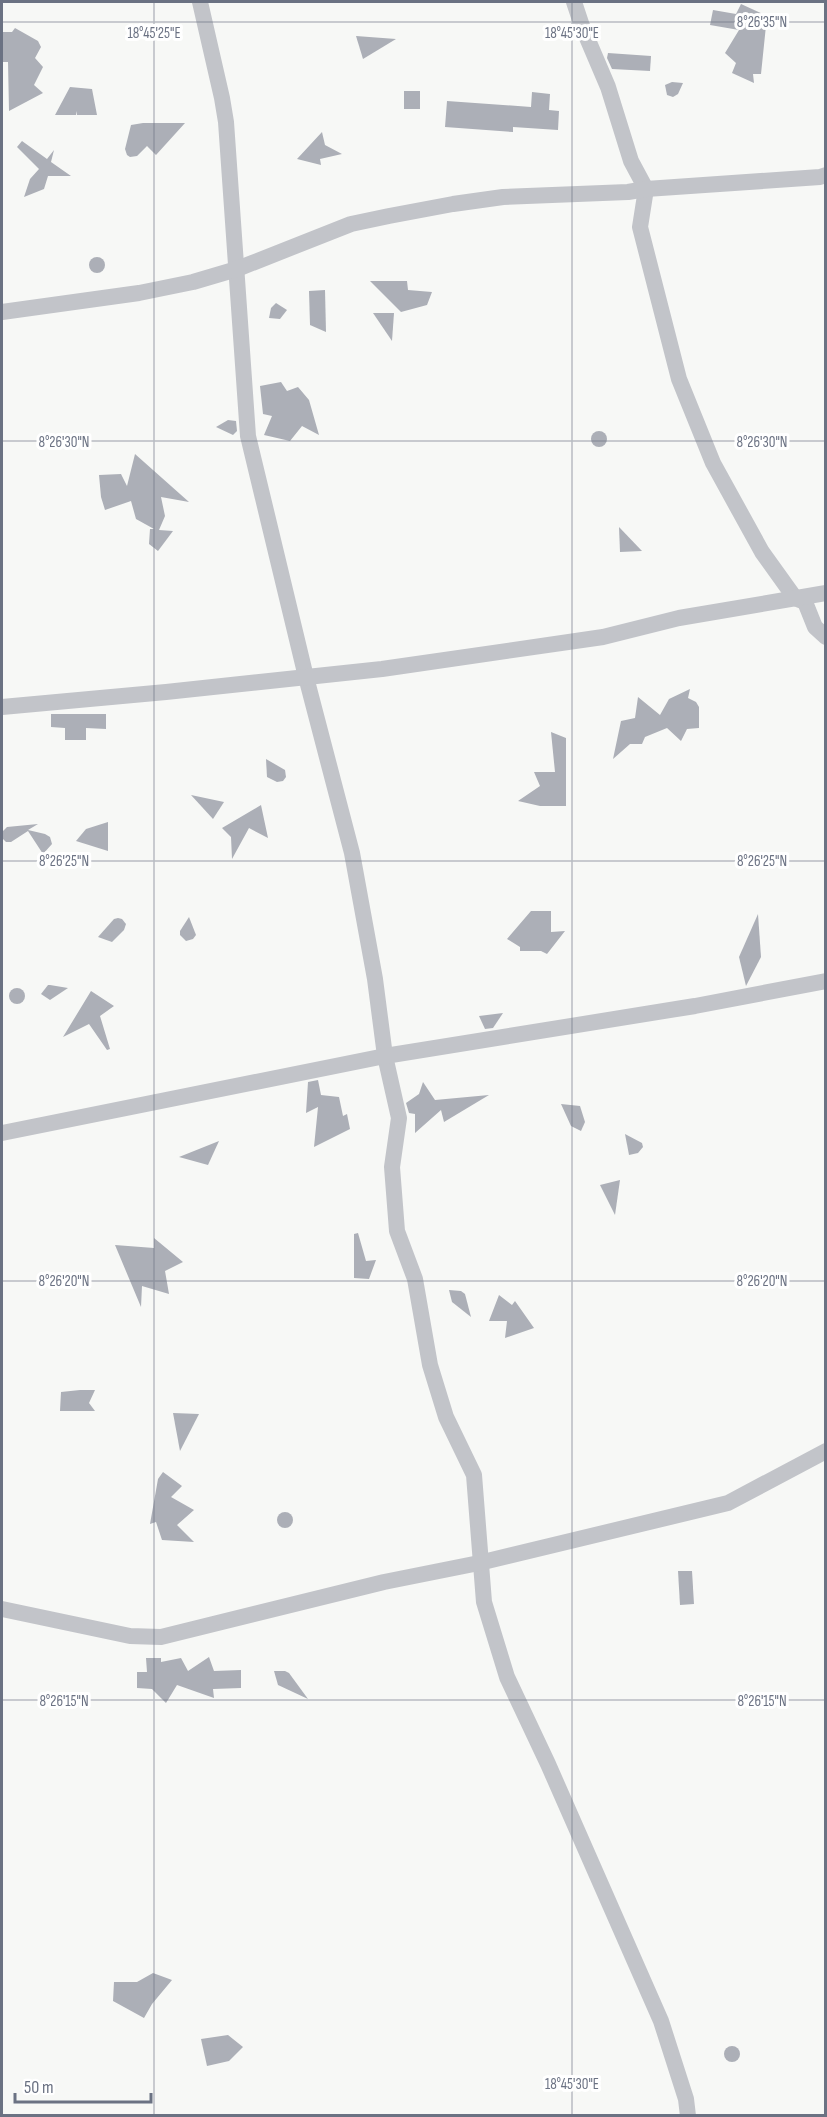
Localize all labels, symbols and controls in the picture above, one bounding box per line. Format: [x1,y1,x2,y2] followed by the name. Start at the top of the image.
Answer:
[737,13,787,32] text: 8°26'35"N
[127,24,181,43] text: 18°45'25"E
[545,24,599,43] text: 18°45'30"E
[39,433,89,452] text: 8°26'30"N
[737,433,787,452] text: 8°26'30"N
[39,852,89,871] text: 8°26'25"N
[737,852,787,871] text: 8°26'25"N
[39,1272,89,1291] text: 8°26'20"N
[737,1272,787,1291] text: 8°26'20"N
[39,1692,89,1711] text: 8°26'15"N
[737,1692,787,1711] text: 8°26'15"N
[15,2066,152,2104] scale bar
[545,2075,599,2094] text: 18°45'30"E
[24,2077,54,2098] text: 50 m

